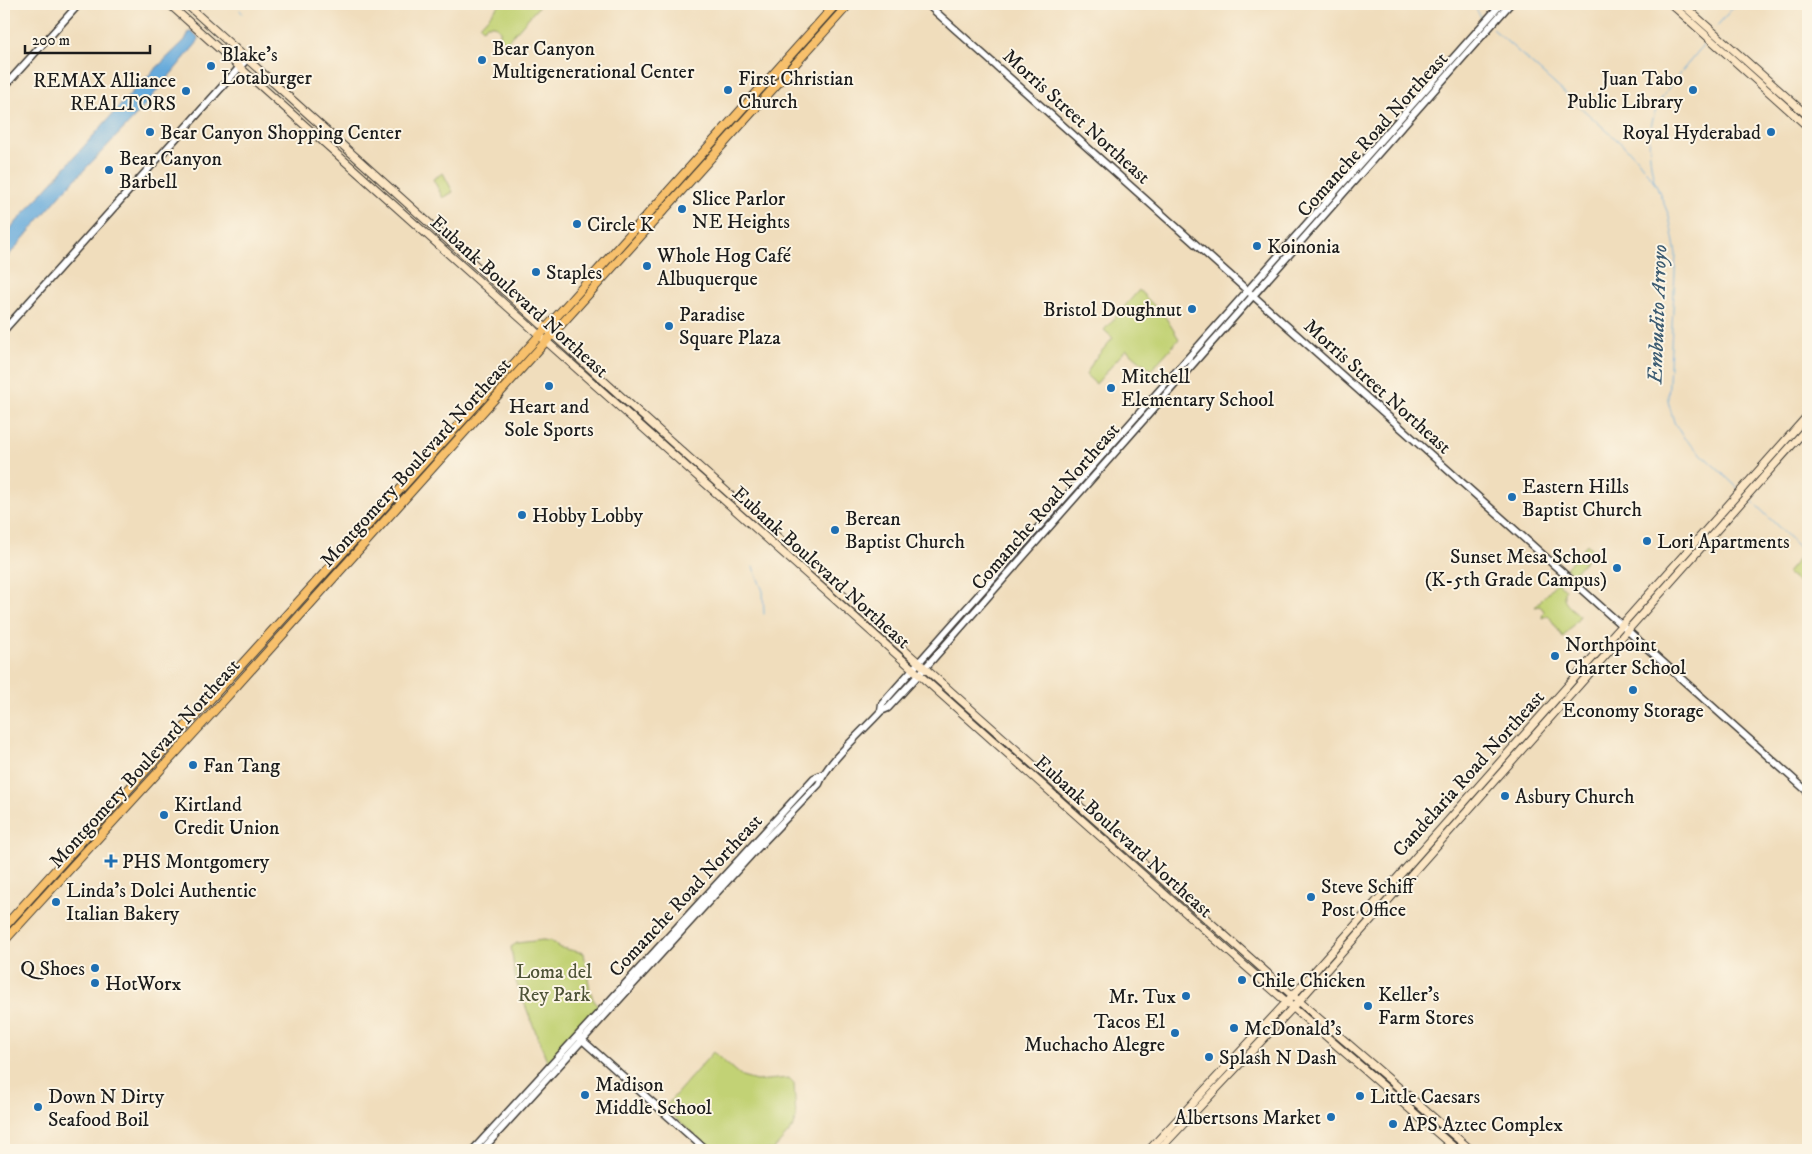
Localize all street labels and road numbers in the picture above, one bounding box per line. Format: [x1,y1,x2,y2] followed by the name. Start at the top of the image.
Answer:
[997,44,1155,190] street label: Morris Street Northeast
[1292,47,1454,223] street label: Comanche Road Northeast
[425,210,613,384] street label: Eubank Boulevard Northeast
[1298,314,1456,460] street label: Morris Street Northeast
[315,353,517,573] street label: Montgomery Boulevard Northeast
[966,418,1126,596] street label: Comanche Road Northeast
[727,481,915,655] street label: Eubank Boulevard Northeast
[44,654,246,874] street label: Montgomery Boulevard Northeast
[1388,685,1551,863] street label: Candelaria Road Northeast
[1029,750,1217,924] street label: Eubank Boulevard Northeast
[604,809,768,983] street label: Comanche Road Northeast

